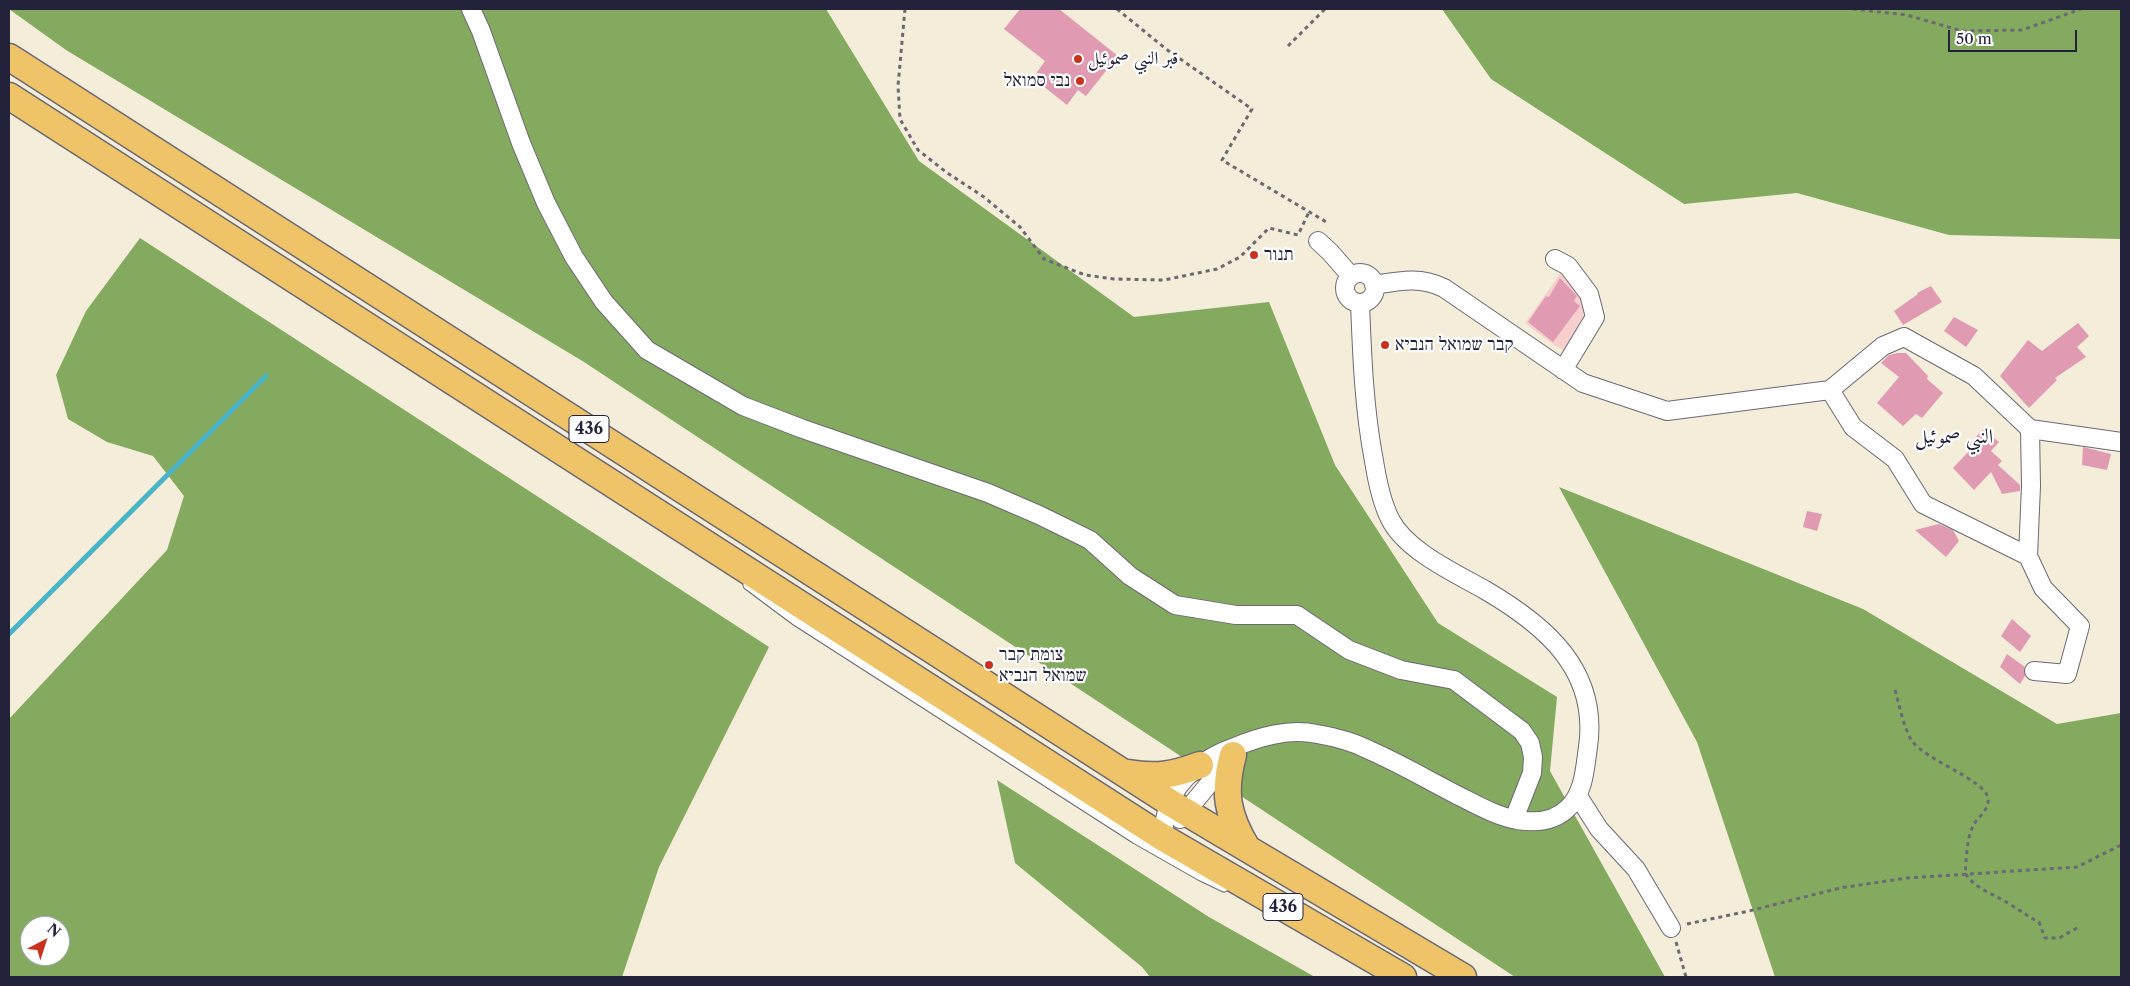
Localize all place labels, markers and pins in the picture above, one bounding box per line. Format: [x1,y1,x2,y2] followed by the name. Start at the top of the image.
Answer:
[1088,48,1178,70] place label: قبر النبي صموئيل
[1072,53,1084,65] marker: قبر النبي صموئيل
[1004,70,1070,92] place label: נבי סמואל
[1074,75,1086,87] marker: נבי סמואל
[1264,244,1294,266] place label: תנור
[1248,249,1260,261] marker: תנור
[1395,334,1513,356] place label: קבר שמואל הנביא
[1379,339,1391,351] marker: קבר שמואל הנביא
[999,644,1086,686] place label: צומת קבר שמואל הנביא
[983,659,995,671] marker: צומת קבר שמואל הנביא

